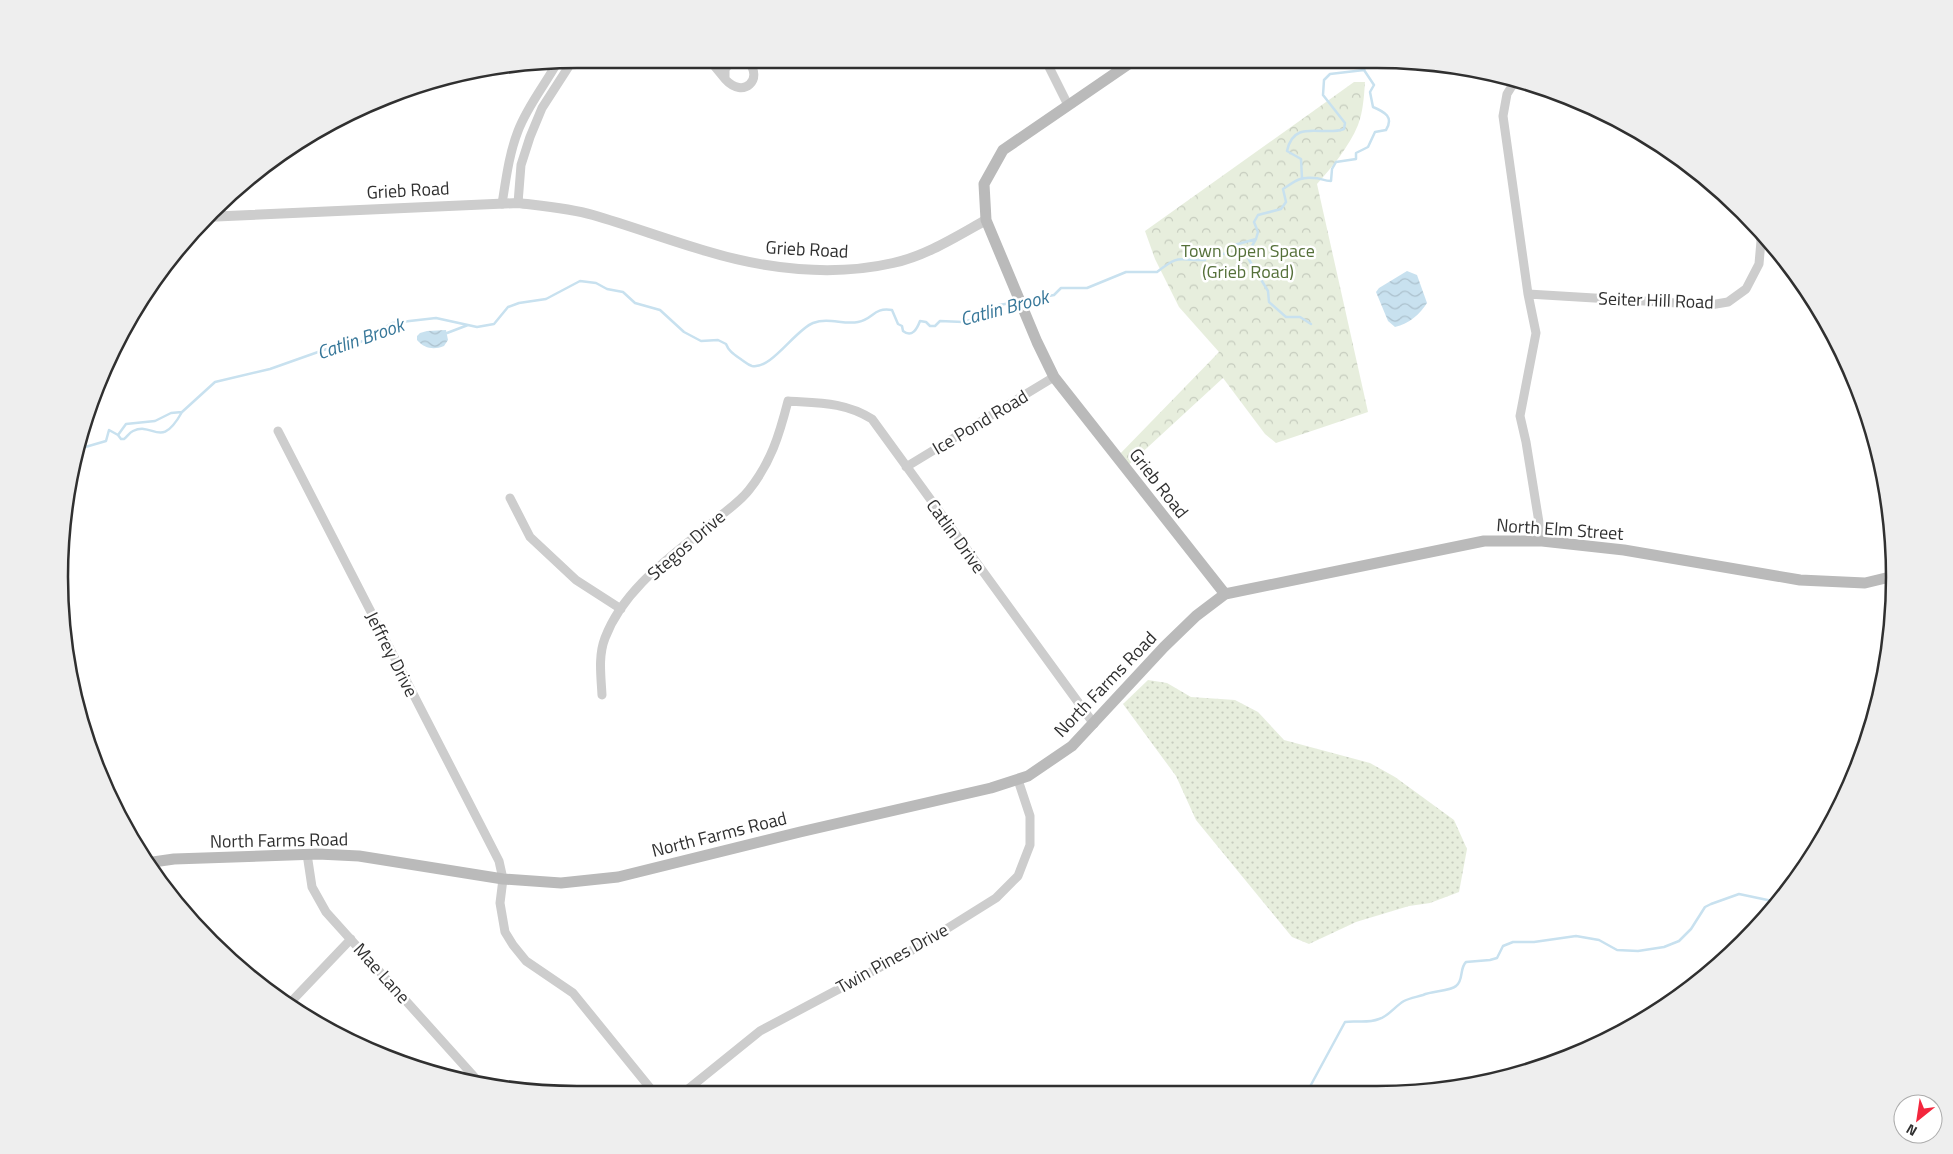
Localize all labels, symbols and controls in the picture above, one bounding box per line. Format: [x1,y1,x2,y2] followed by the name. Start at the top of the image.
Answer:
[366,174,450,206] street label: Grieb Road
[765,233,849,265] street label: Grieb Road
[1181,237,1315,285] park label: Town Open Space (Grieb Road)
[957,281,1054,333] water label: Catlin Brook
[1598,284,1714,316] street label: Seiter Hill Road
[312,309,410,366] water label: Catlin Brook
[927,383,1033,461] street label: Ice Pond Road
[1123,442,1195,524] street label: Grieb Road
[920,493,992,579] street label: Catlin Drive
[641,503,731,587] street label: Stegos Drive
[1496,511,1625,547] street label: North Elm Street
[359,606,425,702] street label: Jeffrey Drive
[1047,625,1163,743] street label: North Farms Road
[649,804,789,864] street label: North Farms Road
[210,825,348,855] street label: North Farms Road
[831,916,953,1000] street label: Twin Pines Drive
[347,937,417,1009] street label: Mae Lane
[1893,1094,1943,1144] north arrow
[1902,1119,1921,1142] text: N

